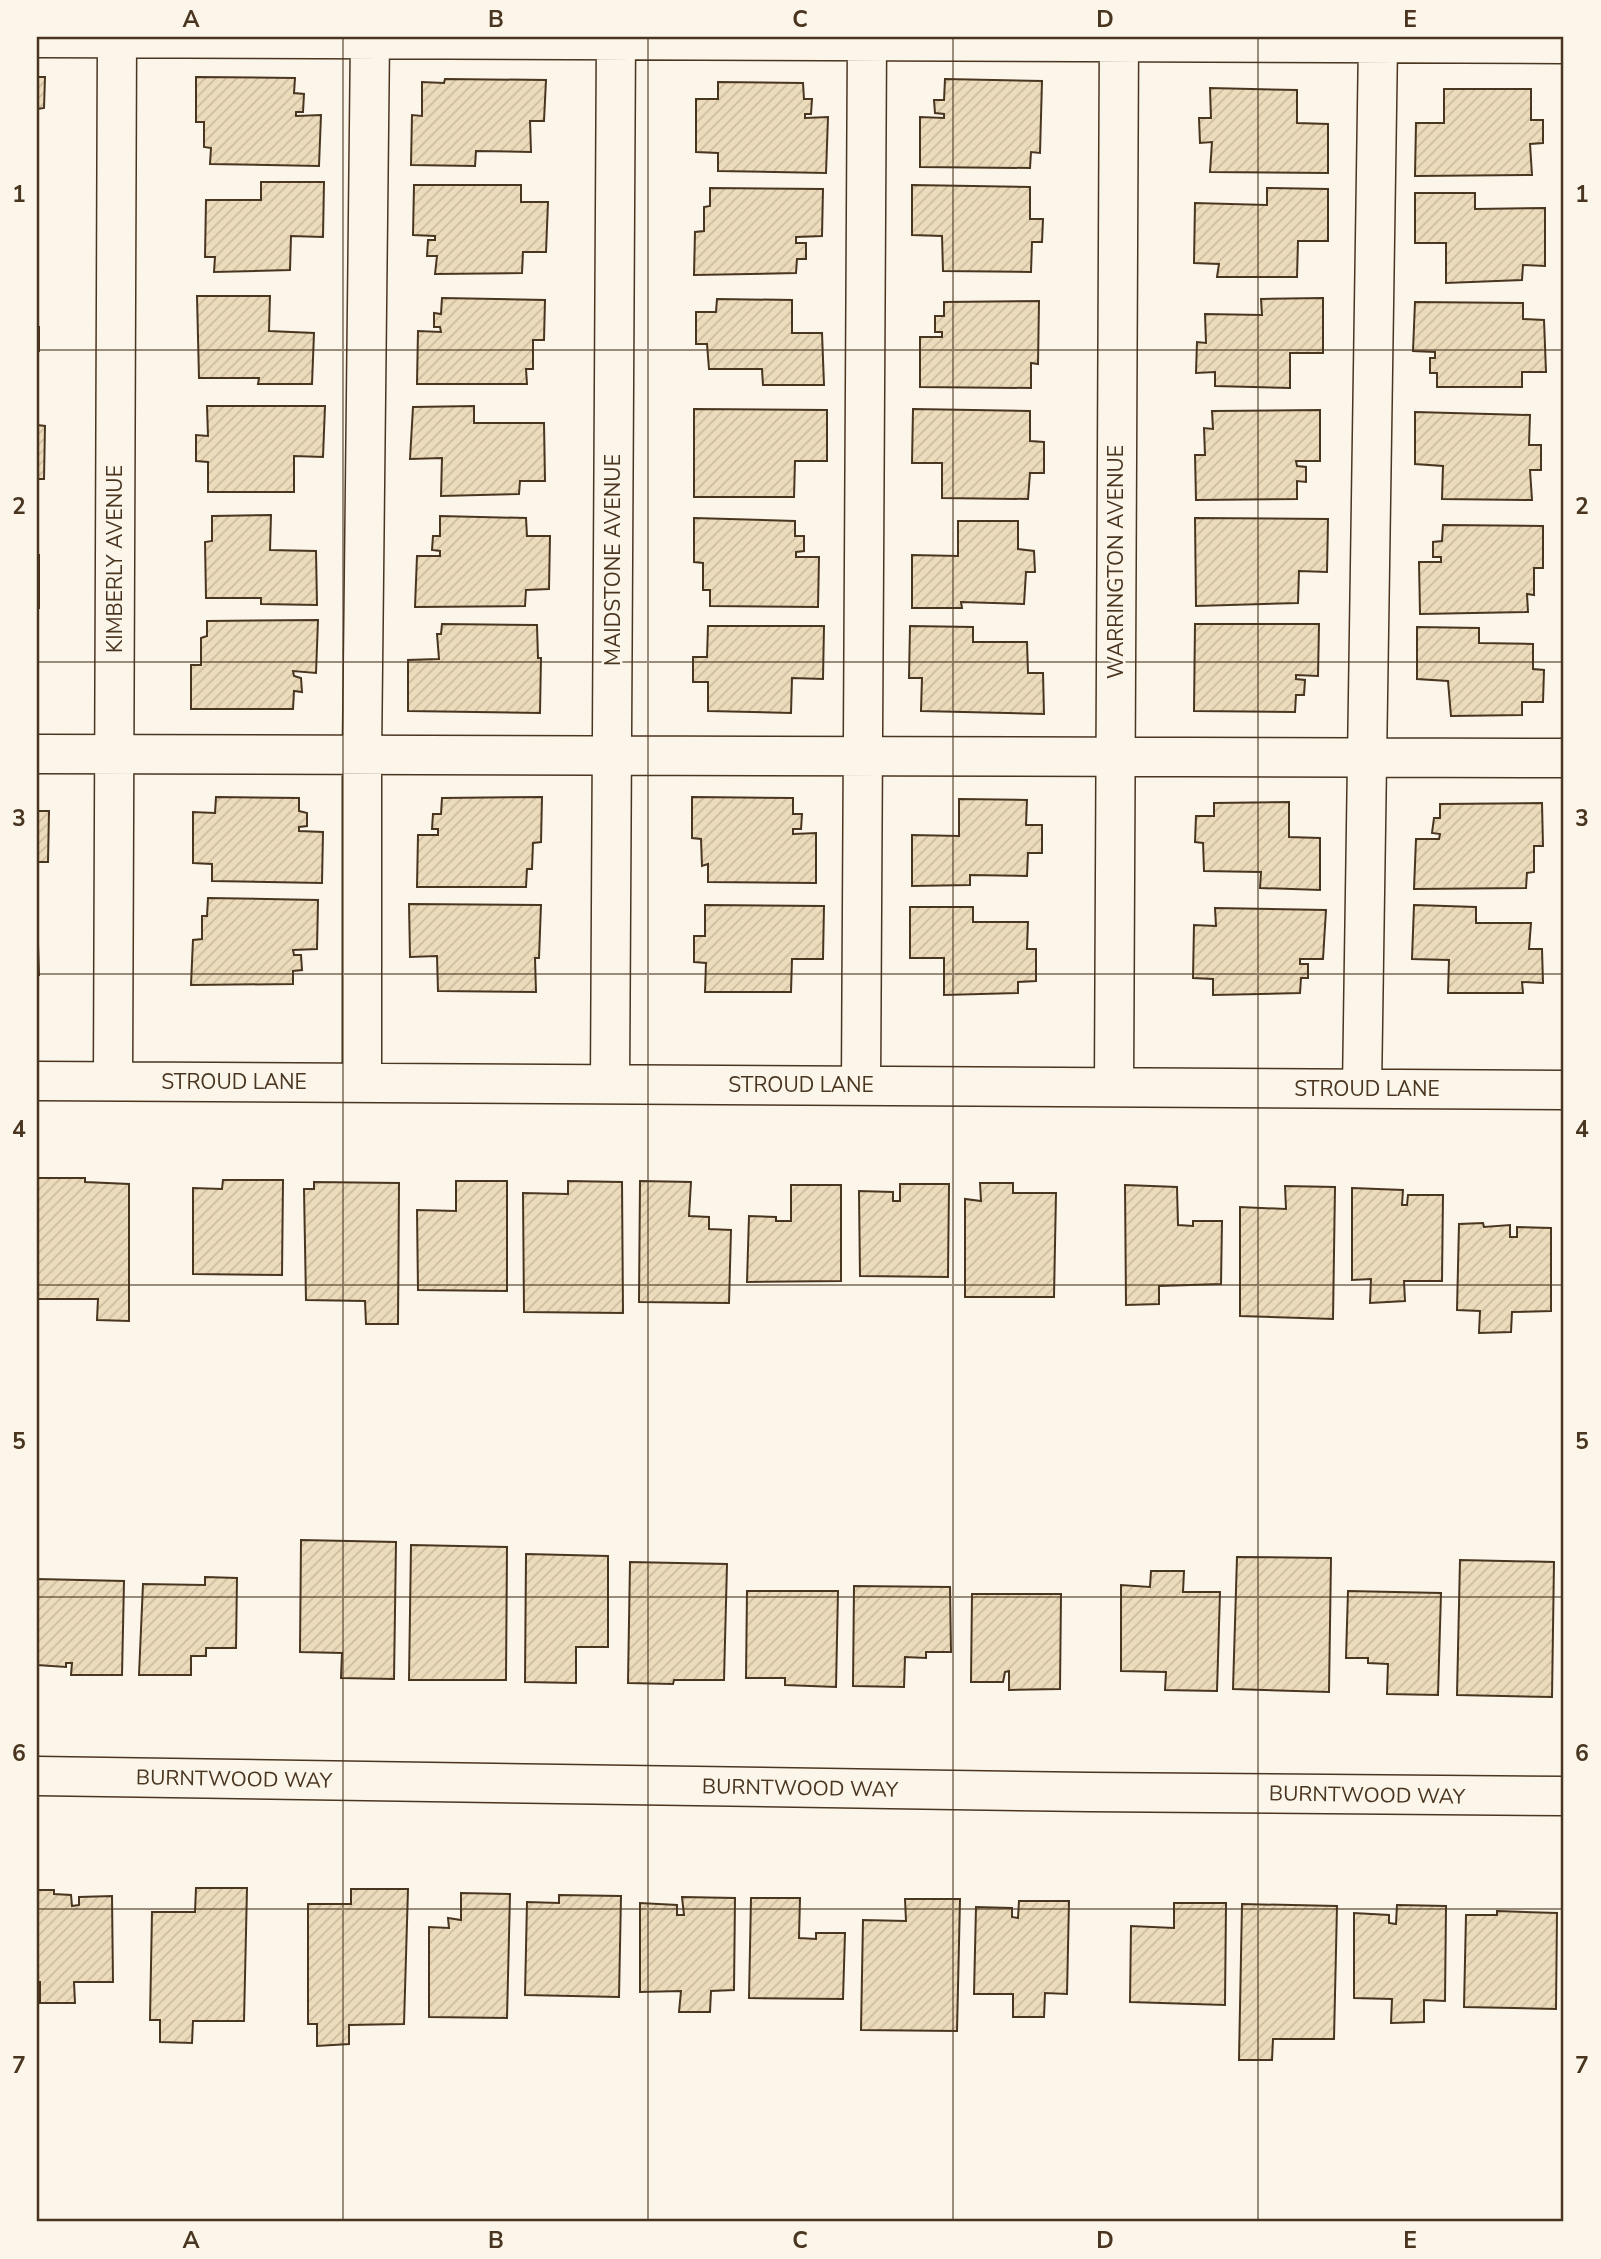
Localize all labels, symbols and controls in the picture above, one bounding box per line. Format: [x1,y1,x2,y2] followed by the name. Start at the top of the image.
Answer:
[182,4,200,35] text: A
[488,4,504,35] text: B
[792,4,808,35] text: C
[1096,4,1114,35] text: D
[1403,4,1417,35] text: E
[12,179,26,210] text: 1
[1575,179,1589,210] text: 1
[1102,445,1130,679] street label: WARRINGTON AVENUE
[599,454,627,666] street label: MAIDSTONE AVENUE
[101,465,129,653] street label: KIMBERLY AVENUE
[12,491,26,522] text: 2
[1575,491,1589,522] text: 2
[12,803,26,834] text: 3
[1575,803,1589,834] text: 3
[161,1068,307,1096] street label: STROUD LANE
[728,1071,874,1099] street label: STROUD LANE
[1294,1075,1440,1103] street label: STROUD LANE
[12,1114,26,1145] text: 4
[1575,1114,1589,1145] text: 4
[12,1426,26,1457] text: 5
[1575,1426,1589,1457] text: 5
[12,1738,26,1769] text: 6
[1575,1738,1589,1769] text: 6
[136,1763,333,1795] street label: BURNTWOOD WAY
[702,1772,899,1804] street label: BURNTWOOD WAY
[1269,1779,1466,1811] street label: BURNTWOOD WAY
[12,2050,26,2081] text: 7
[1575,2050,1589,2081] text: 7
[182,2225,200,2256] text: A
[488,2225,504,2256] text: B
[792,2225,808,2256] text: C
[1096,2225,1114,2256] text: D
[1403,2225,1417,2256] text: E

